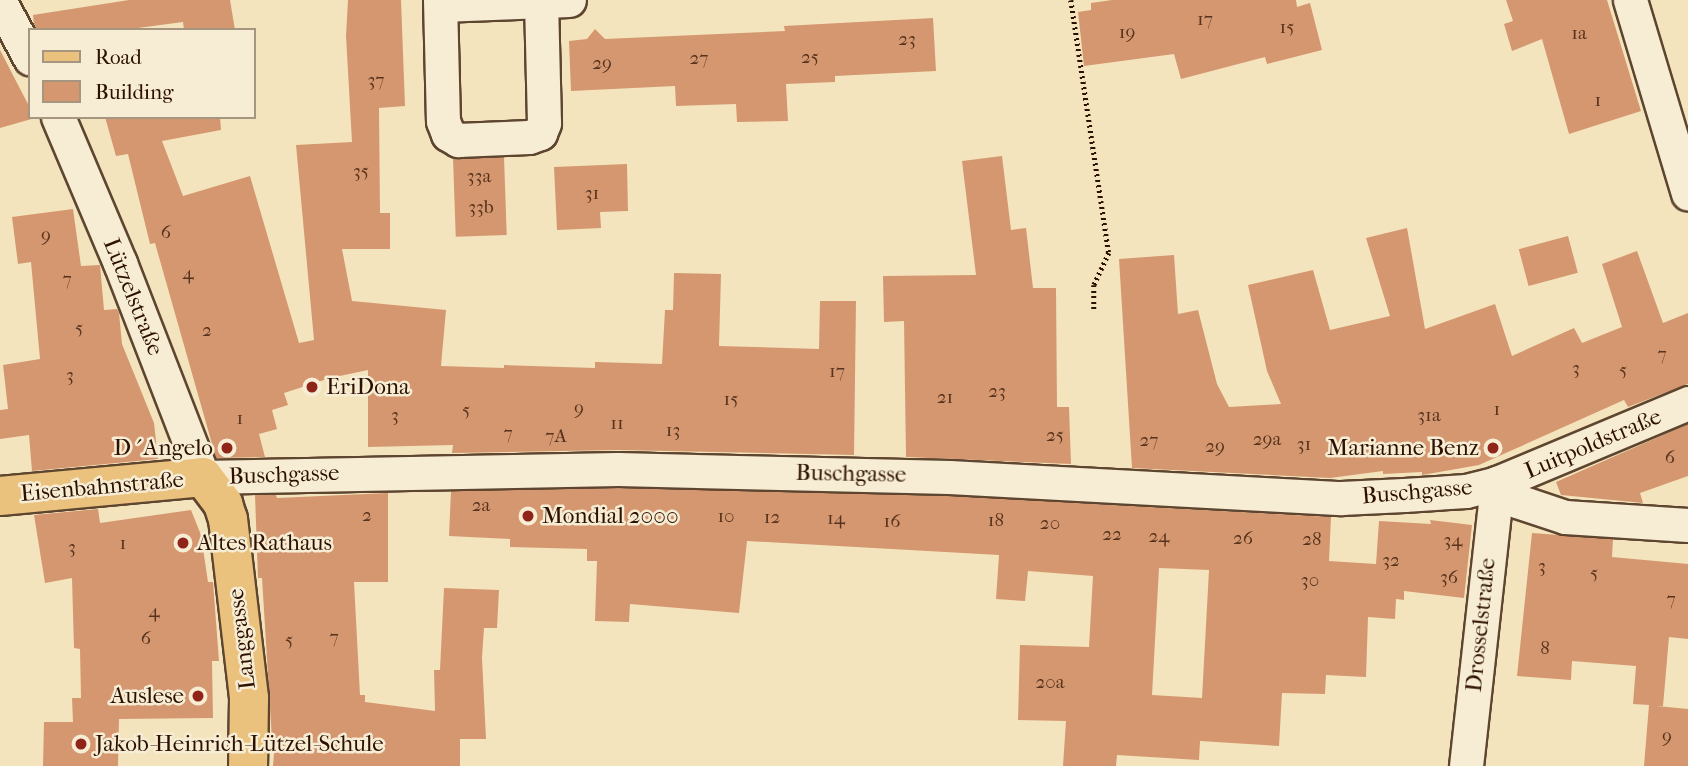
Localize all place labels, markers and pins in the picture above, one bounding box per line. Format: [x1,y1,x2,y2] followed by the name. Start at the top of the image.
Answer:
[326,373,410,401] place label: EriDona
[304,379,320,395] marker: EriDona
[114,434,213,462] place label: D´Angelo
[1327,434,1479,462] place label: Marianne Benz
[219,440,235,456] marker: D´Angelo
[1485,440,1501,456] marker: Marianne Benz
[542,502,679,530] place label: Mondial 2000
[520,508,536,524] marker: Mondial 2000
[197,529,332,557] place label: Altes Rathaus
[175,535,191,551] marker: Altes Rathaus
[110,682,184,710] place label: Auslese
[190,688,206,704] marker: Auslese
[95,730,384,758] place label: Jakob-Heinrich-Lützel-Schule
[73,736,89,752] marker: Jakob-Heinrich-Lützel-Schule

